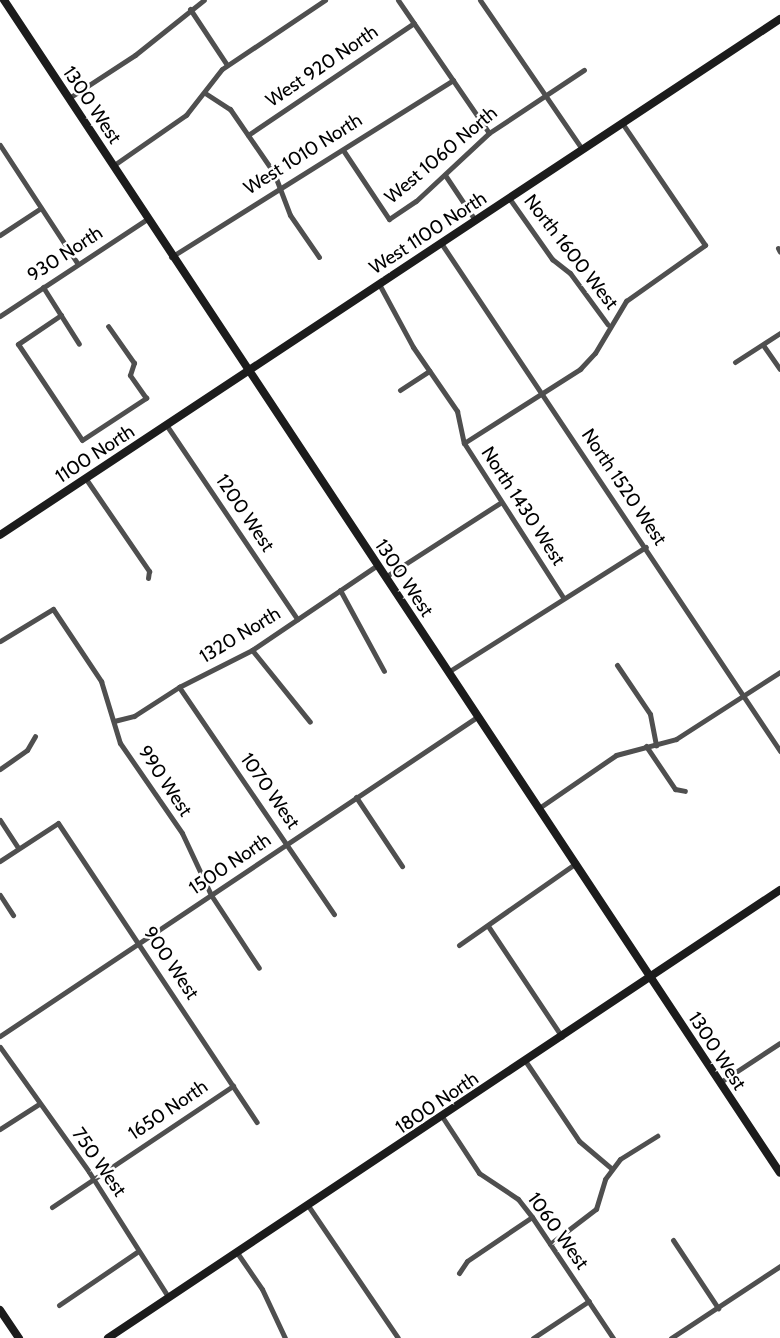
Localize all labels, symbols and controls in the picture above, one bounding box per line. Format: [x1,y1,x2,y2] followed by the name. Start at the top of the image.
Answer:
[262,20,382,112] street label: West 920 North
[58,62,126,148] street label: 1300 West
[380,101,502,209] street label: West 1060 North
[240,109,366,199] street label: West 1010 North
[365,187,491,279] street label: West 1100 North
[519,190,623,314] street label: North 1600 West
[23,221,107,287] street label: 930 North
[51,420,139,488] street label: 1100 North
[577,424,671,550] street label: North 1520 West
[476,442,570,570] street label: North 1430 West
[211,470,279,556] street label: 1200 West
[370,535,438,621] street label: 1300 West
[195,602,285,668] street label: 1320 North
[133,741,197,821] street label: 990 West
[236,749,304,833] street label: 1070 West
[185,828,275,900] street label: 1500 North
[138,922,204,1004] street label: 900 West
[683,1008,751,1094] street label: 1300 West
[391,1067,483,1139] street label: 1800 North
[124,1075,212,1145] street label: 1650 North
[67,1123,131,1201] street label: 750 West
[523,1188,593,1274] street label: 1060 West

